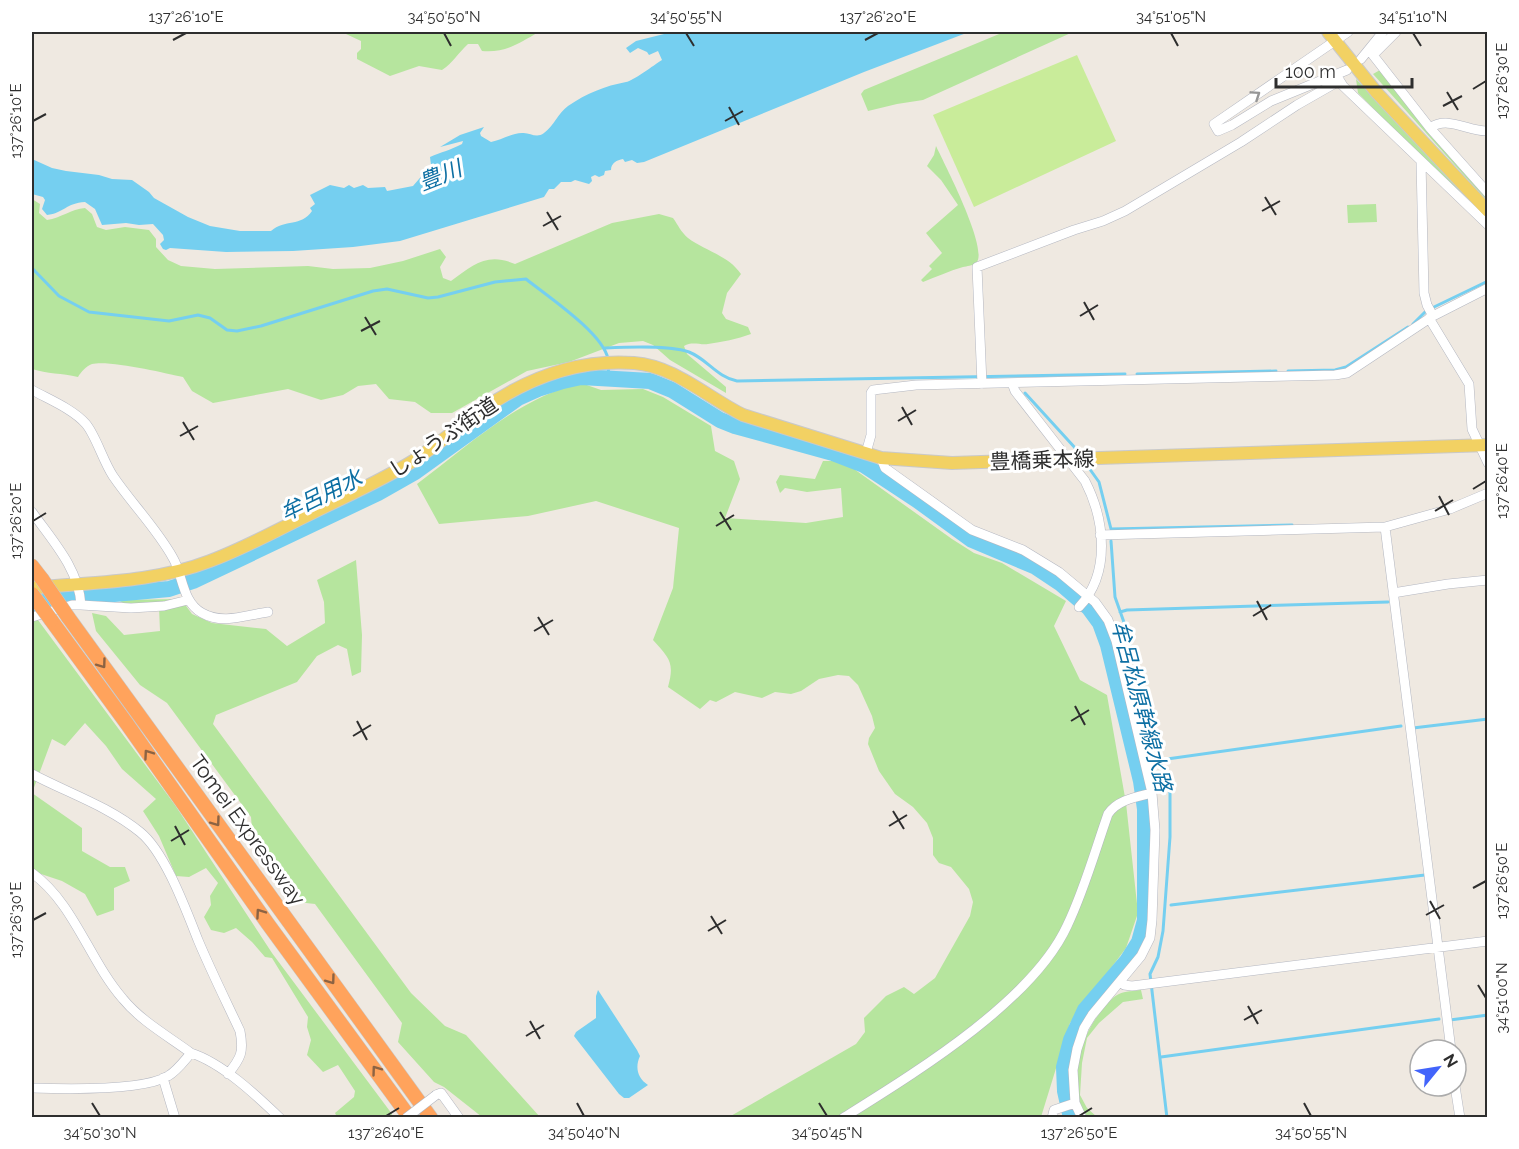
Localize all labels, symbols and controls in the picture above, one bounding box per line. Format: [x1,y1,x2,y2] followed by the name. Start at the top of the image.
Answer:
[148,8,224,26] text: 137°26'10"E
[408,8,480,26] text: 34°50'50"N
[650,8,722,26] text: 34°50'55"N
[840,8,916,26] text: 137°26'20"E
[1136,8,1206,26] text: 34°51'05"N
[1379,8,1447,26] text: 34°51'10"N
[1493,43,1511,119] text: 137°26'30"E
[1276,51,1412,89] scale bar
[1285,61,1336,82] text: 100 m
[7,83,25,159] text: 137°26'10"E
[1249,91,1260,102] one-way arrow
[415,154,467,195] water label: 豊川
[384,391,502,483] street label: しょうぶ街道
[1493,443,1511,519] text: 137°26'40"E
[989,446,1095,474] street label: 豊橋乗本線
[276,463,368,526] water label: 牟呂用水
[7,483,25,559] text: 137°26'20"E
[1107,618,1178,796] water label: 牟呂松原幹線水路
[95,657,106,668] one-way arrow
[144,749,155,760] one-way arrow
[185,750,311,910] street label: Tomei Expressway
[209,816,220,827] one-way arrow
[1493,843,1511,919] text: 137°26'50"E
[7,882,25,958] text: 137°26'30"E
[256,909,267,920] one-way arrow
[1493,962,1511,1034] text: 34°51'00"N
[324,973,335,984] one-way arrow
[1408,1038,1468,1098] north arrow
[1439,1051,1462,1071] text: N
[372,1066,383,1077] one-way arrow
[64,1124,136,1142] text: 34°50'30"N
[348,1124,424,1142] text: 137°26'40"E
[548,1124,620,1142] text: 34°50'40"N
[791,1124,863,1142] text: 34°50'45"N
[1041,1124,1117,1142] text: 137°26'50"E
[1275,1124,1347,1142] text: 34°50'55"N

